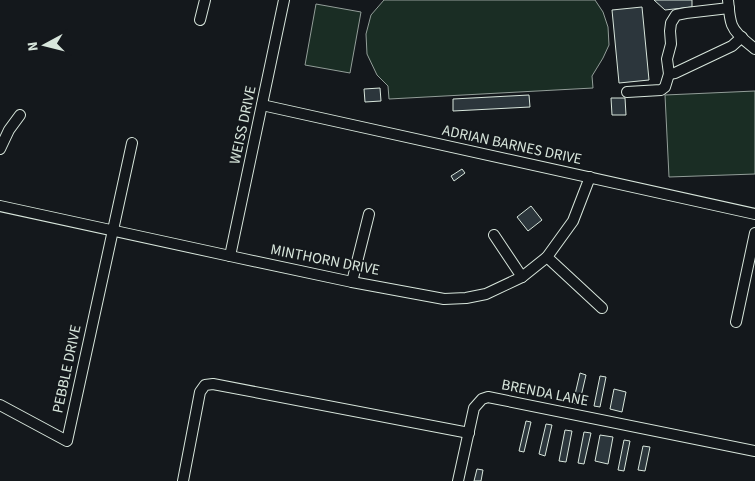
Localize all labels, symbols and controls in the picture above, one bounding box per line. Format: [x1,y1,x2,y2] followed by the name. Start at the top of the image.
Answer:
[20,20,70,70] north arrow
[23,41,44,52] text: N
[224,84,262,166] street label: WEISS DRIVE
[440,120,584,170] street label: ADRIAN BARNES DRIVE
[269,239,382,281] street label: MINTHORN DRIVE
[47,323,87,415] street label: PEBBLE DRIVE
[500,374,590,412] street label: BRENDA LANE

